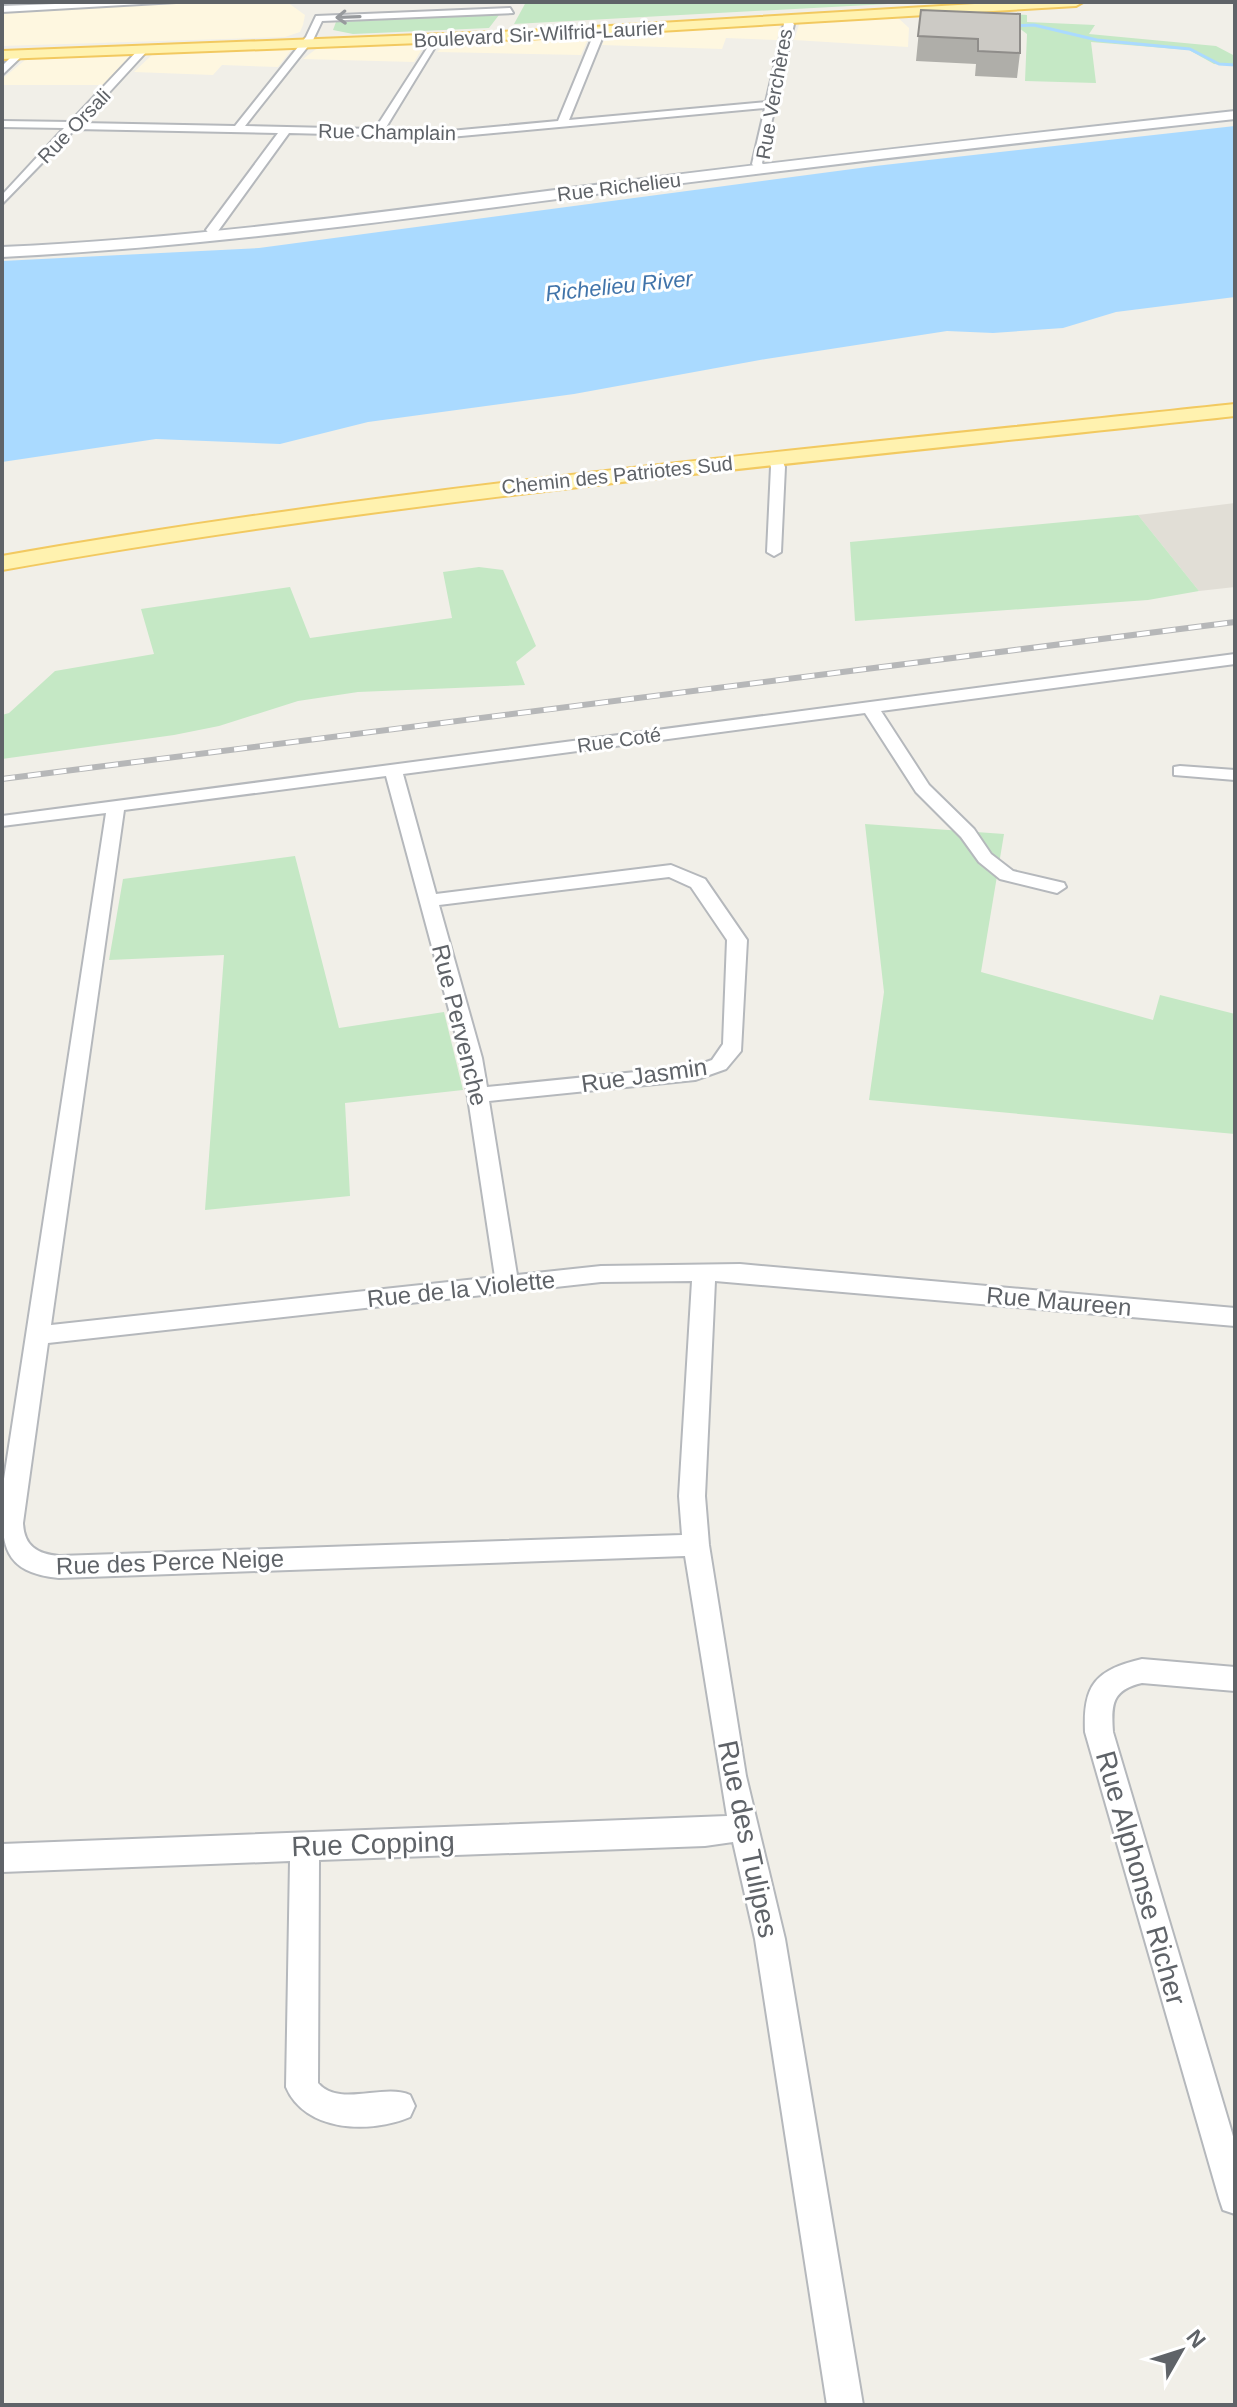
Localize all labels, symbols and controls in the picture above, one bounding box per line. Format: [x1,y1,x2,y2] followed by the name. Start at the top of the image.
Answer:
[335,10,362,25] one-way arrow
[413,16,665,52] street label: Boulevard Sir-Wilfrid-Laurier
[752,27,796,161] street label: Rue Verchères
[33,84,115,168] street label: Rue Orsali
[318,120,456,144] street label: Rue Champlain
[556,168,682,206] street label: Rue Richelieu
[544,266,696,306] water label: Richelieu River
[500,452,734,498] street label: Chemin des Patriotes Sud
[576,723,662,757] street label: Rue Coté
[427,941,493,1109] street label: Rue Pervenche
[579,1053,709,1097] street label: Rue Jasmin
[366,1266,556,1312] street label: Rue de la Violette
[985,1281,1133,1321] street label: Rue Maureen
[56,1545,284,1579] street label: Rue des Perce Neige
[712,1738,784,1940] street label: Rue des Tulipes
[1090,1747,1192,2009] street label: Rue Alphonse Richer
[291,1826,455,1862] street label: Rue Copping
[1141,2311,1221,2391] north arrow
[1181,2325,1211,2353] text: N

